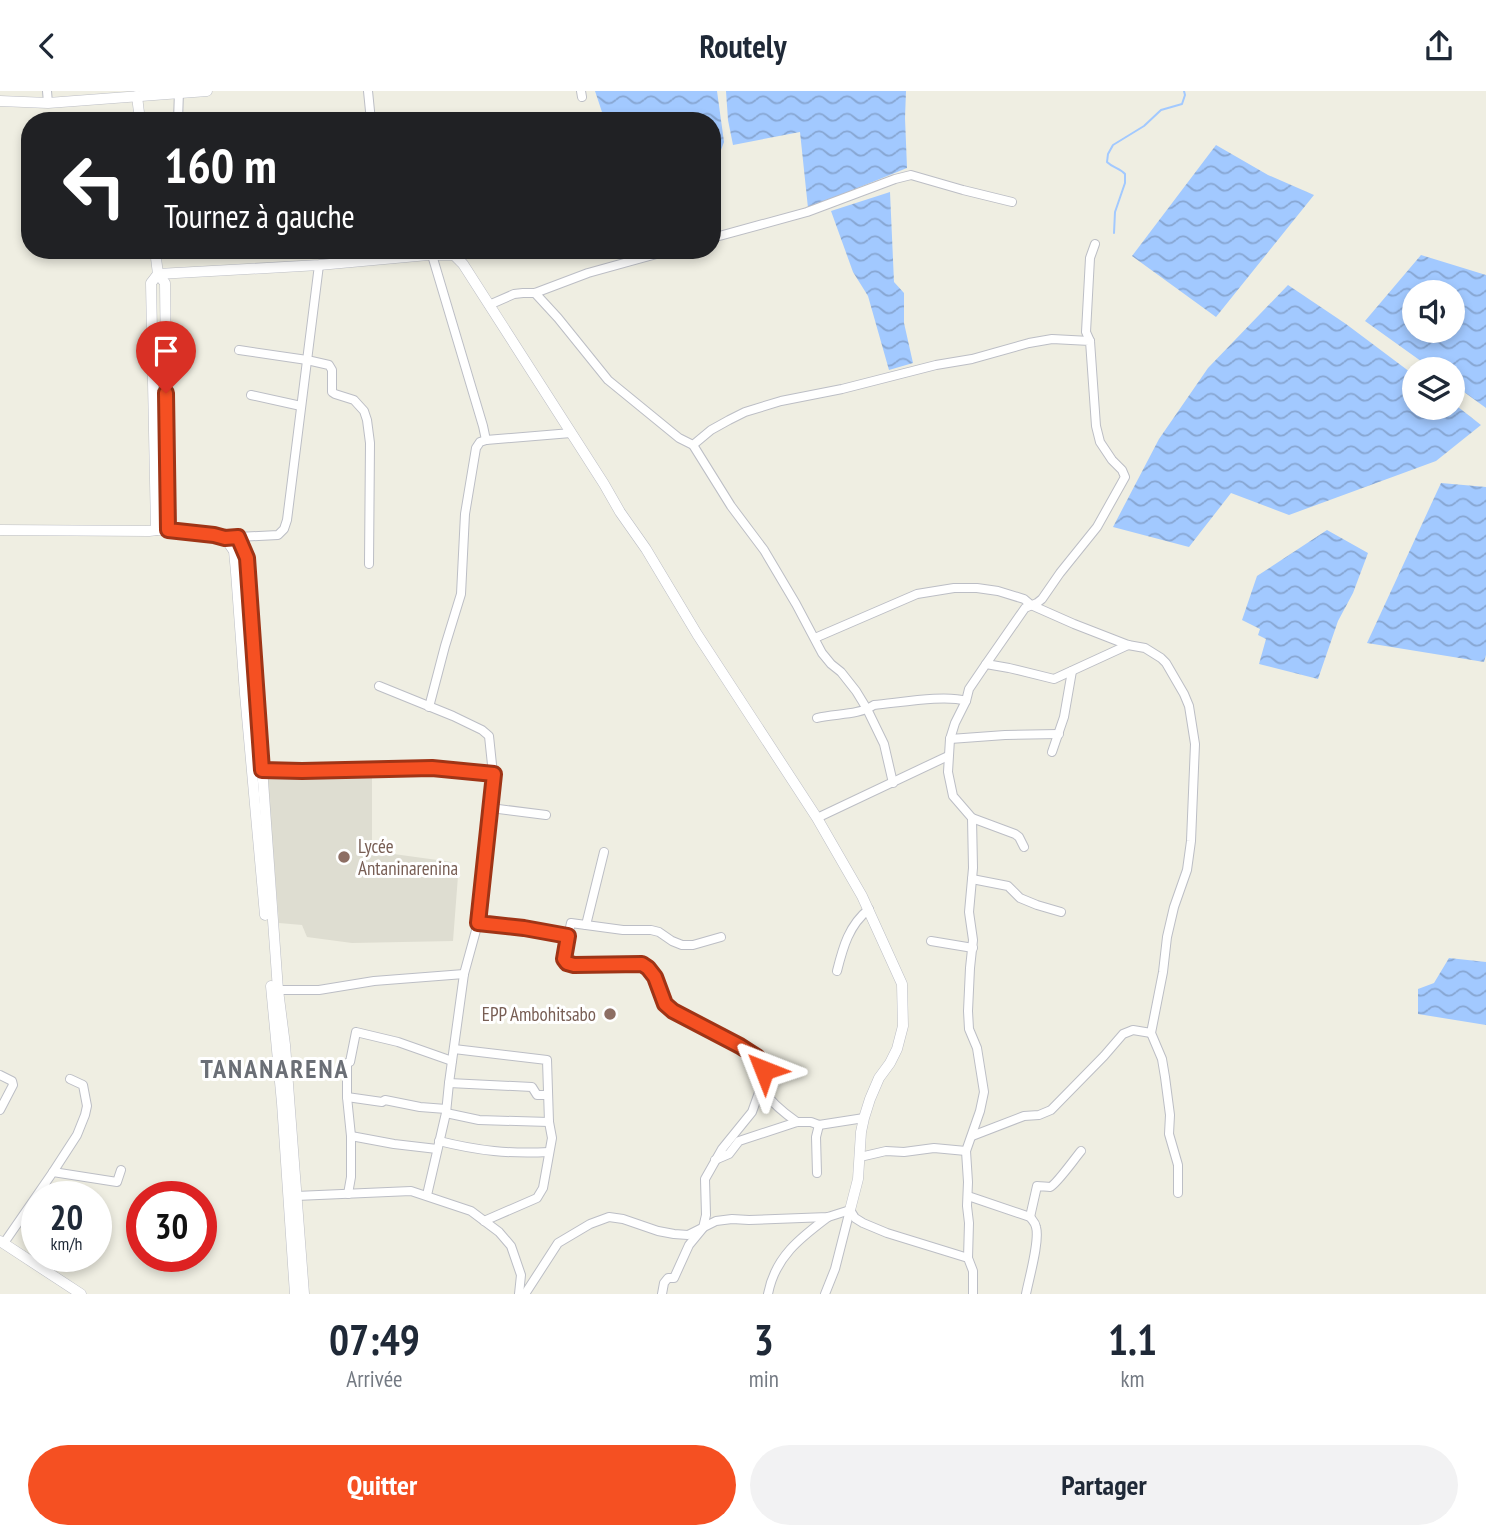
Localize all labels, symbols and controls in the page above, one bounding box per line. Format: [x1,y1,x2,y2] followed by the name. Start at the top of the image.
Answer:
[700,25,786,67] text: Routely
[28,27,66,65] icon: back
[1420,27,1458,65] icon: share
[164,133,277,197] text: 160 m
[49,140,140,231] icon: left
[164,195,355,237] text: Tournez à gauche
[1402,280,1465,420] map controls
[1402,280,1465,343] button: sound
[136,321,196,393] pin
[147,332,185,370] icon: arrive
[1402,357,1465,420] button: layers
[358,834,458,880] place label: Lycée Antaninarenina
[336,849,352,865] marker: Lycée Antaninarenina
[482,1002,596,1026] place label: EPP Ambohitsabo
[602,1006,618,1022] marker: EPP Ambohitsabo
[727,1033,801,1107] position arrow
[200,1052,350,1085] district label: TANANARENA
[126,1181,217,1272] speed limit sign: 30
[50,1194,83,1240] text: 20
[51,1232,82,1255] text: km/h
[329,1312,420,1367] text: 07:49
[754,1312,774,1367] text: 3
[1108,1312,1157,1367] text: 1.1
[346,1364,403,1393] text: Arrivée
[749,1364,779,1393] text: min
[1121,1364,1144,1393] text: km
[28,1445,736,1525] button: Quitter
[750,1445,1458,1525] button: Partager

